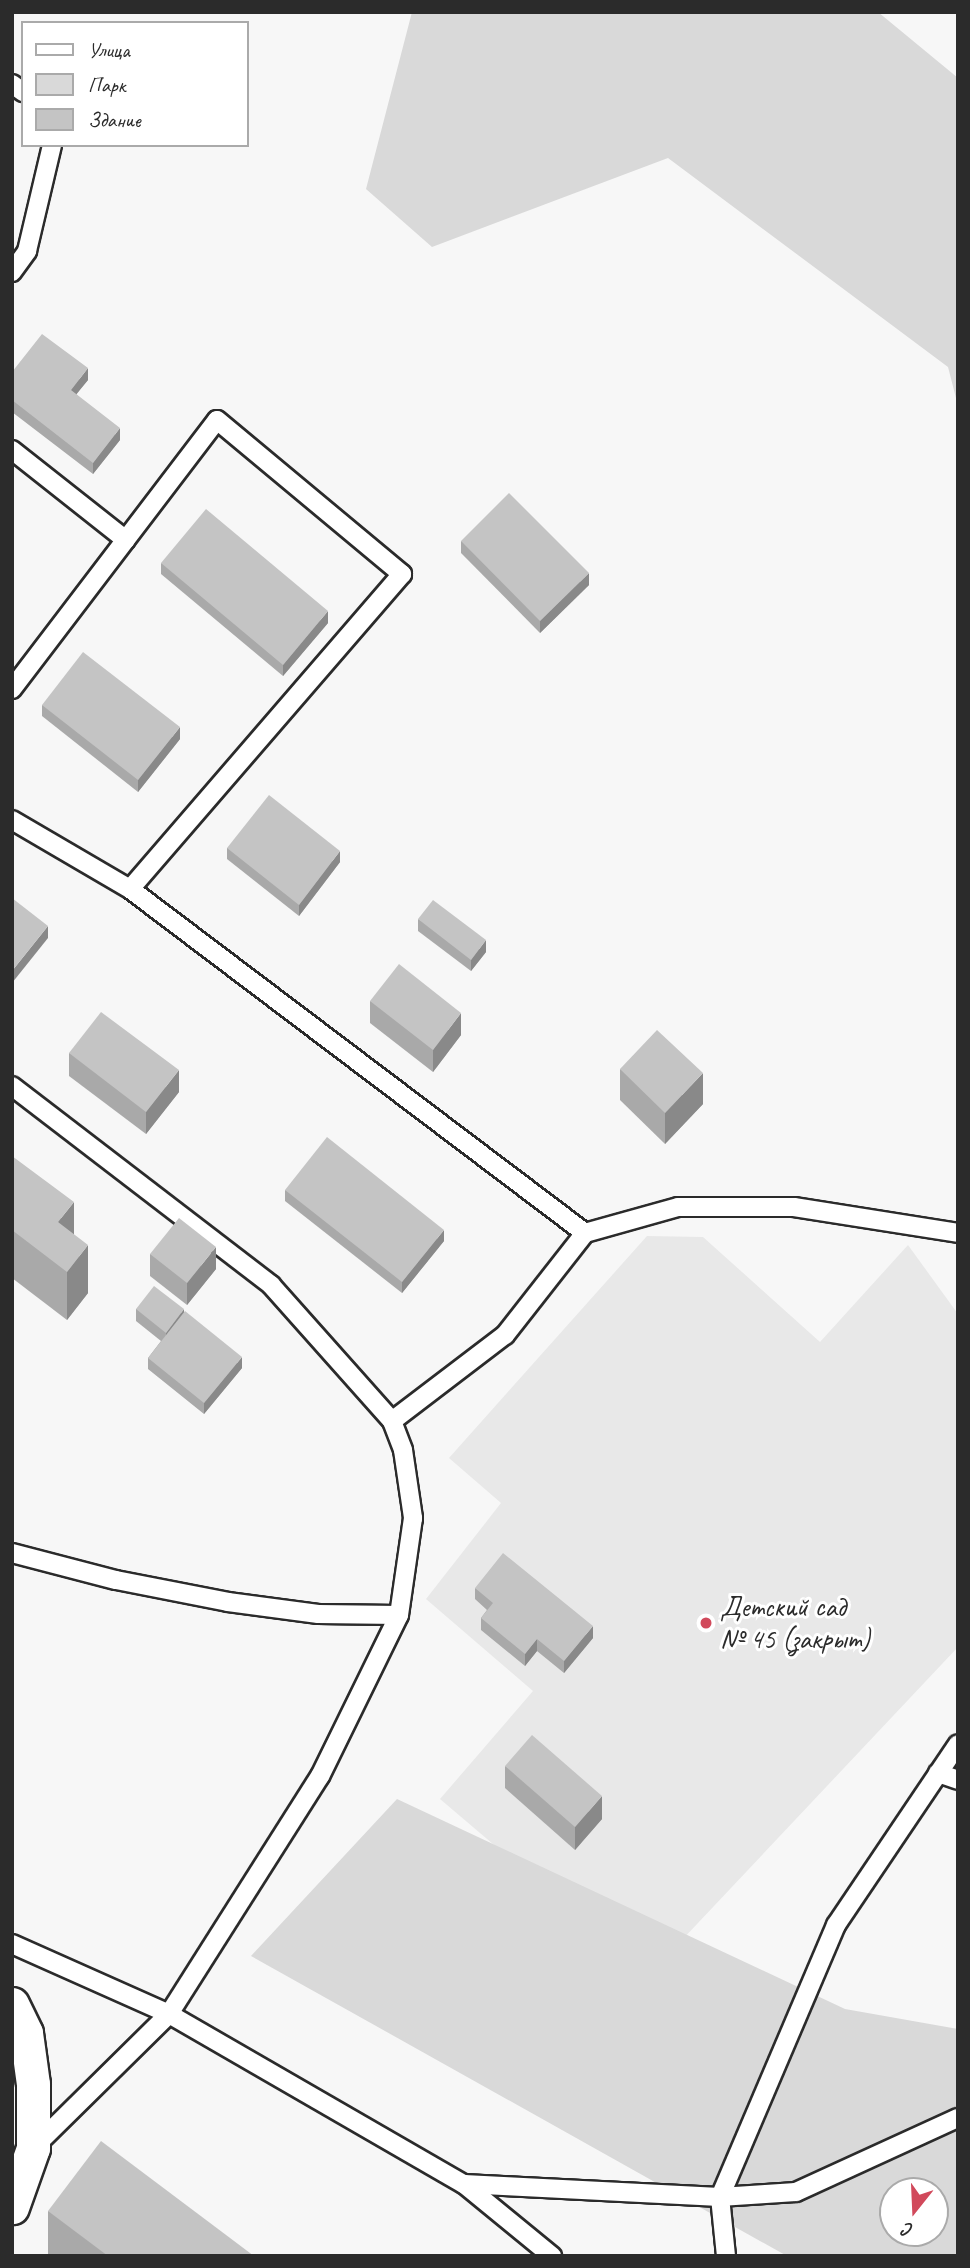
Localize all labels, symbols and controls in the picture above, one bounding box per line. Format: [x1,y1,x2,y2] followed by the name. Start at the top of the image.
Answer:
[21,21,248,147] legend
[88,37,130,63] text: Улица
[88,72,125,98] text: Парк
[88,107,141,133] text: Здание
[720,1590,870,1656] place label: Детский сад № 45 (закрыт)
[698,1615,714,1631] marker: Детский сад № 45 (закрыт)
[879,2177,949,2247] north arrow
[900,2217,916,2243] text: С

